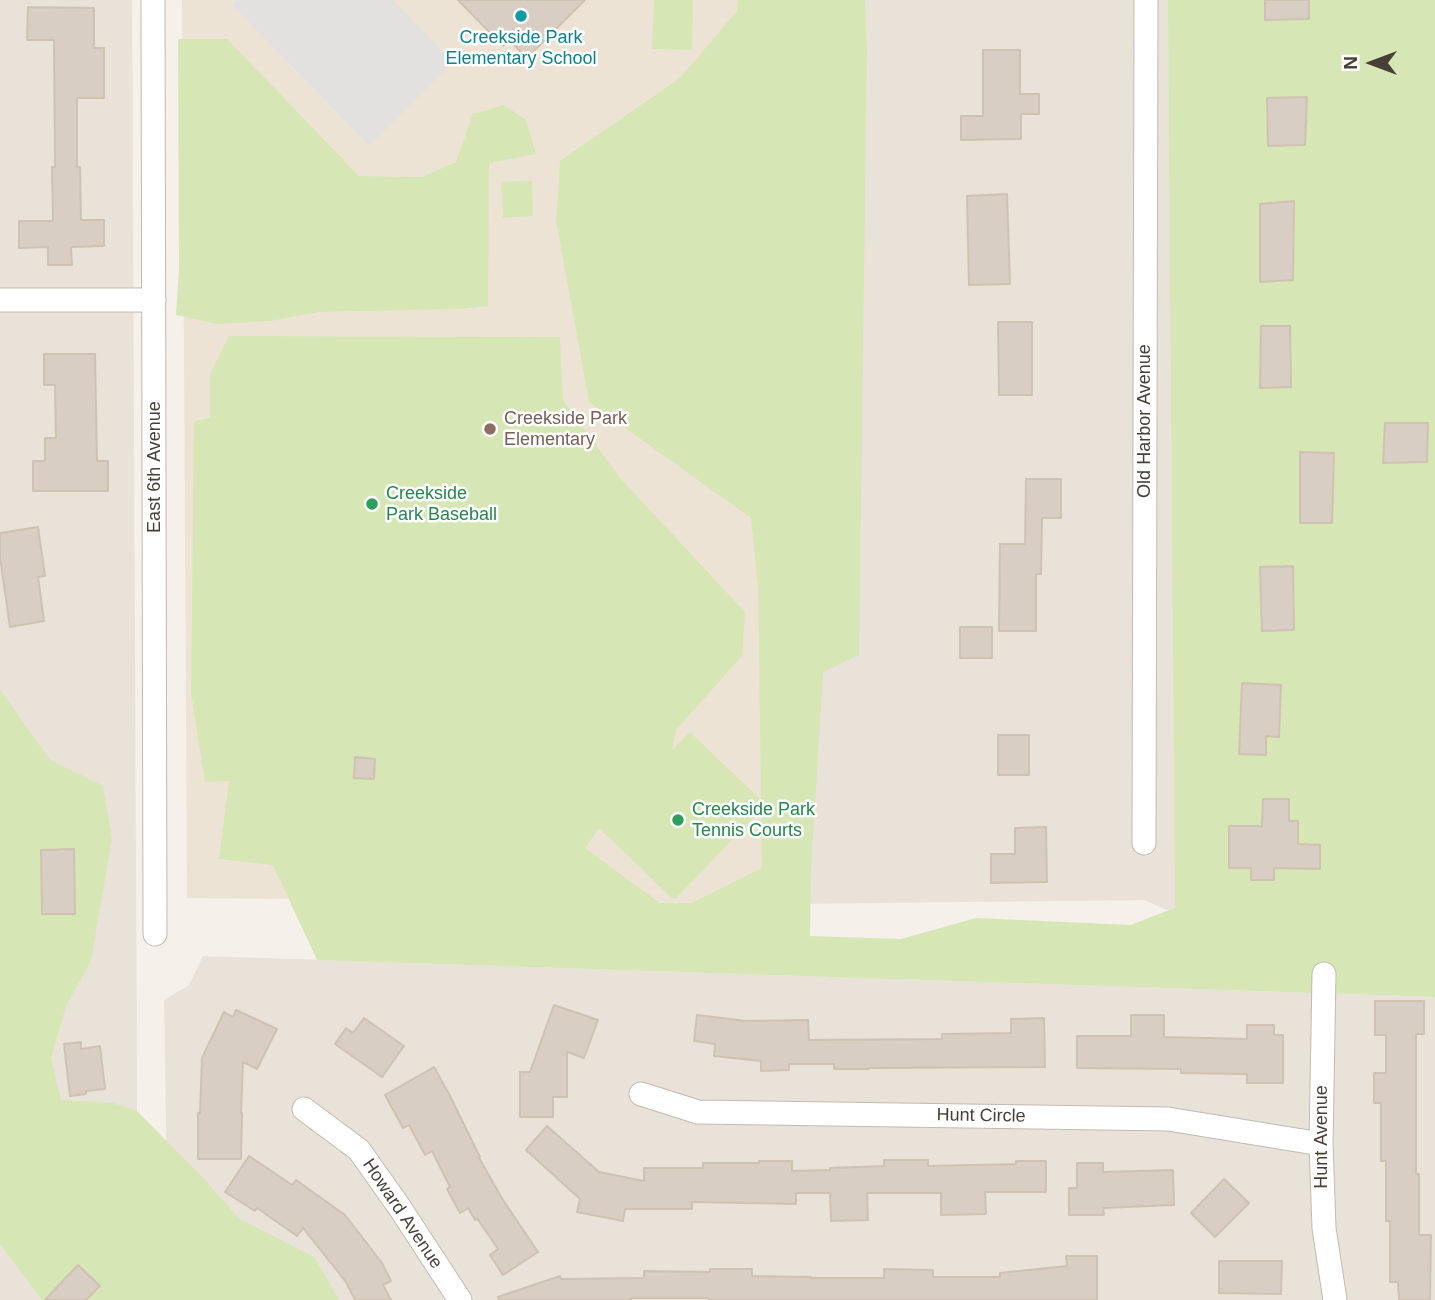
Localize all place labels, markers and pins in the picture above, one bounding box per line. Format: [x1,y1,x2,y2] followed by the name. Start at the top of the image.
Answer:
[513,8,529,24] marker: Creekside Park Elementary School
[445,27,597,70] place label: Creekside Park Elementary School
[504,408,627,450] place label: Creekside Park Elementary
[482,421,498,437] marker: Creekside Park Elementary
[386,483,497,526] place label: Creekside Park Baseball
[364,496,380,512] marker: Creekside Park Baseball
[692,799,815,842] place label: Creekside Park Tennis Courts
[670,812,686,828] marker: Creekside Park Tennis Courts

